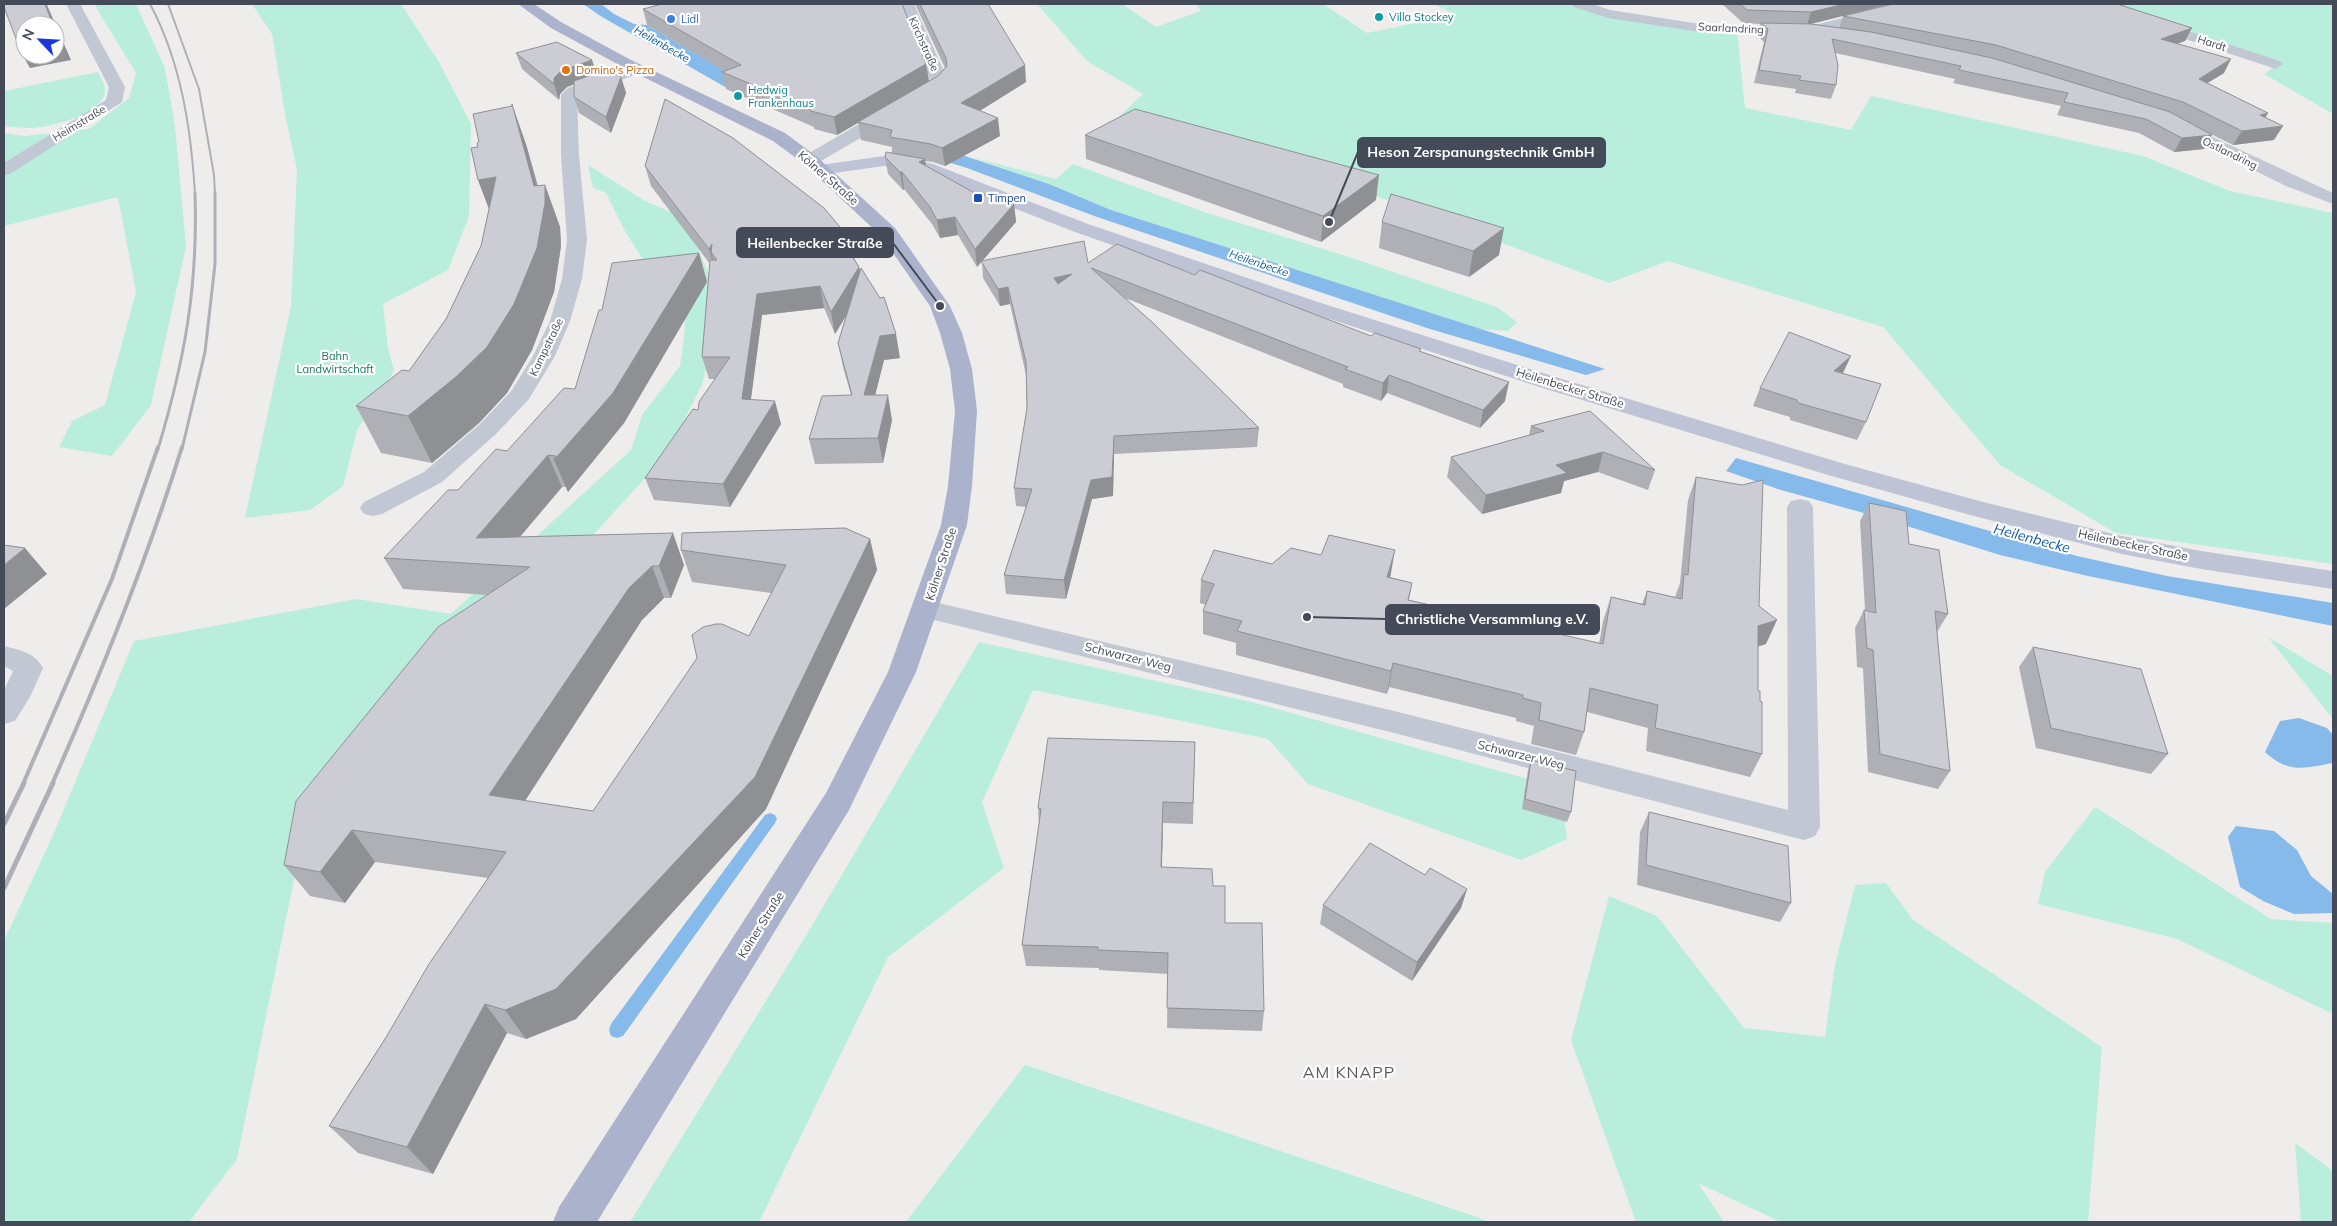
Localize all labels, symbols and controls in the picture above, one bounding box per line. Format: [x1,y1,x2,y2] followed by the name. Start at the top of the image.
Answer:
[1389,10,1454,24] place label: Villa Stockey
[1373,11,1385,23] marker: Villa Stockey
[681,12,699,26] place label: Lidl
[665,13,677,25] marker: Lidl
[15,15,65,65] north arrow
[906,15,942,73] street label: Kirchstraße
[1698,19,1764,37] street label: Saarlandring
[632,23,692,65] water label: Heilenbecke
[18,26,39,43] text: N
[2196,32,2228,54] street label: Hardt
[576,63,654,77] place label: Domino's Pizza
[560,64,572,76] marker: Domino's Pizza
[748,83,814,110] place label: Hedwig Frankenhaus
[732,90,744,102] marker: Hedwig Frankenhaus
[50,102,108,144] street label: Heimstraße
[2200,134,2260,172] street label: Ostlandring
[1358,138,1605,167] callout: Heson Zerspanungstechnik GmbH
[1367,143,1595,161] text: Heson Zerspanungstechnik GmbH
[795,147,862,208] street label: Kölner Straße
[988,191,1026,205] place label: Timpen
[972,192,984,204] marker: Timpen
[737,228,893,257] callout: Heilenbecker Straße
[747,234,883,252] text: Heilenbecker Straße
[1228,246,1290,280] water label: Heilenbecke
[526,316,566,378] street label: Kampstraße
[296,349,374,376] park label: Bahn Landwirtschaft
[1514,364,1626,411] street label: Heilenbecker Straße
[1992,519,2073,557] water label: Heilenbecke
[922,526,959,602] street label: Kölner Straße
[2077,526,2189,563] street label: Heilenbecker Straße
[1386,605,1599,634] callout: Christliche Versammlung e.V.
[1395,610,1589,628] text: Christliche Versammlung e.V.
[1083,638,1173,675] street label: Schwarzer Weg
[1476,736,1566,773] street label: Schwarzer Weg
[734,889,787,961] street label: Kölner Straße
[1303,1062,1395,1082] district label: AM KNAPP

